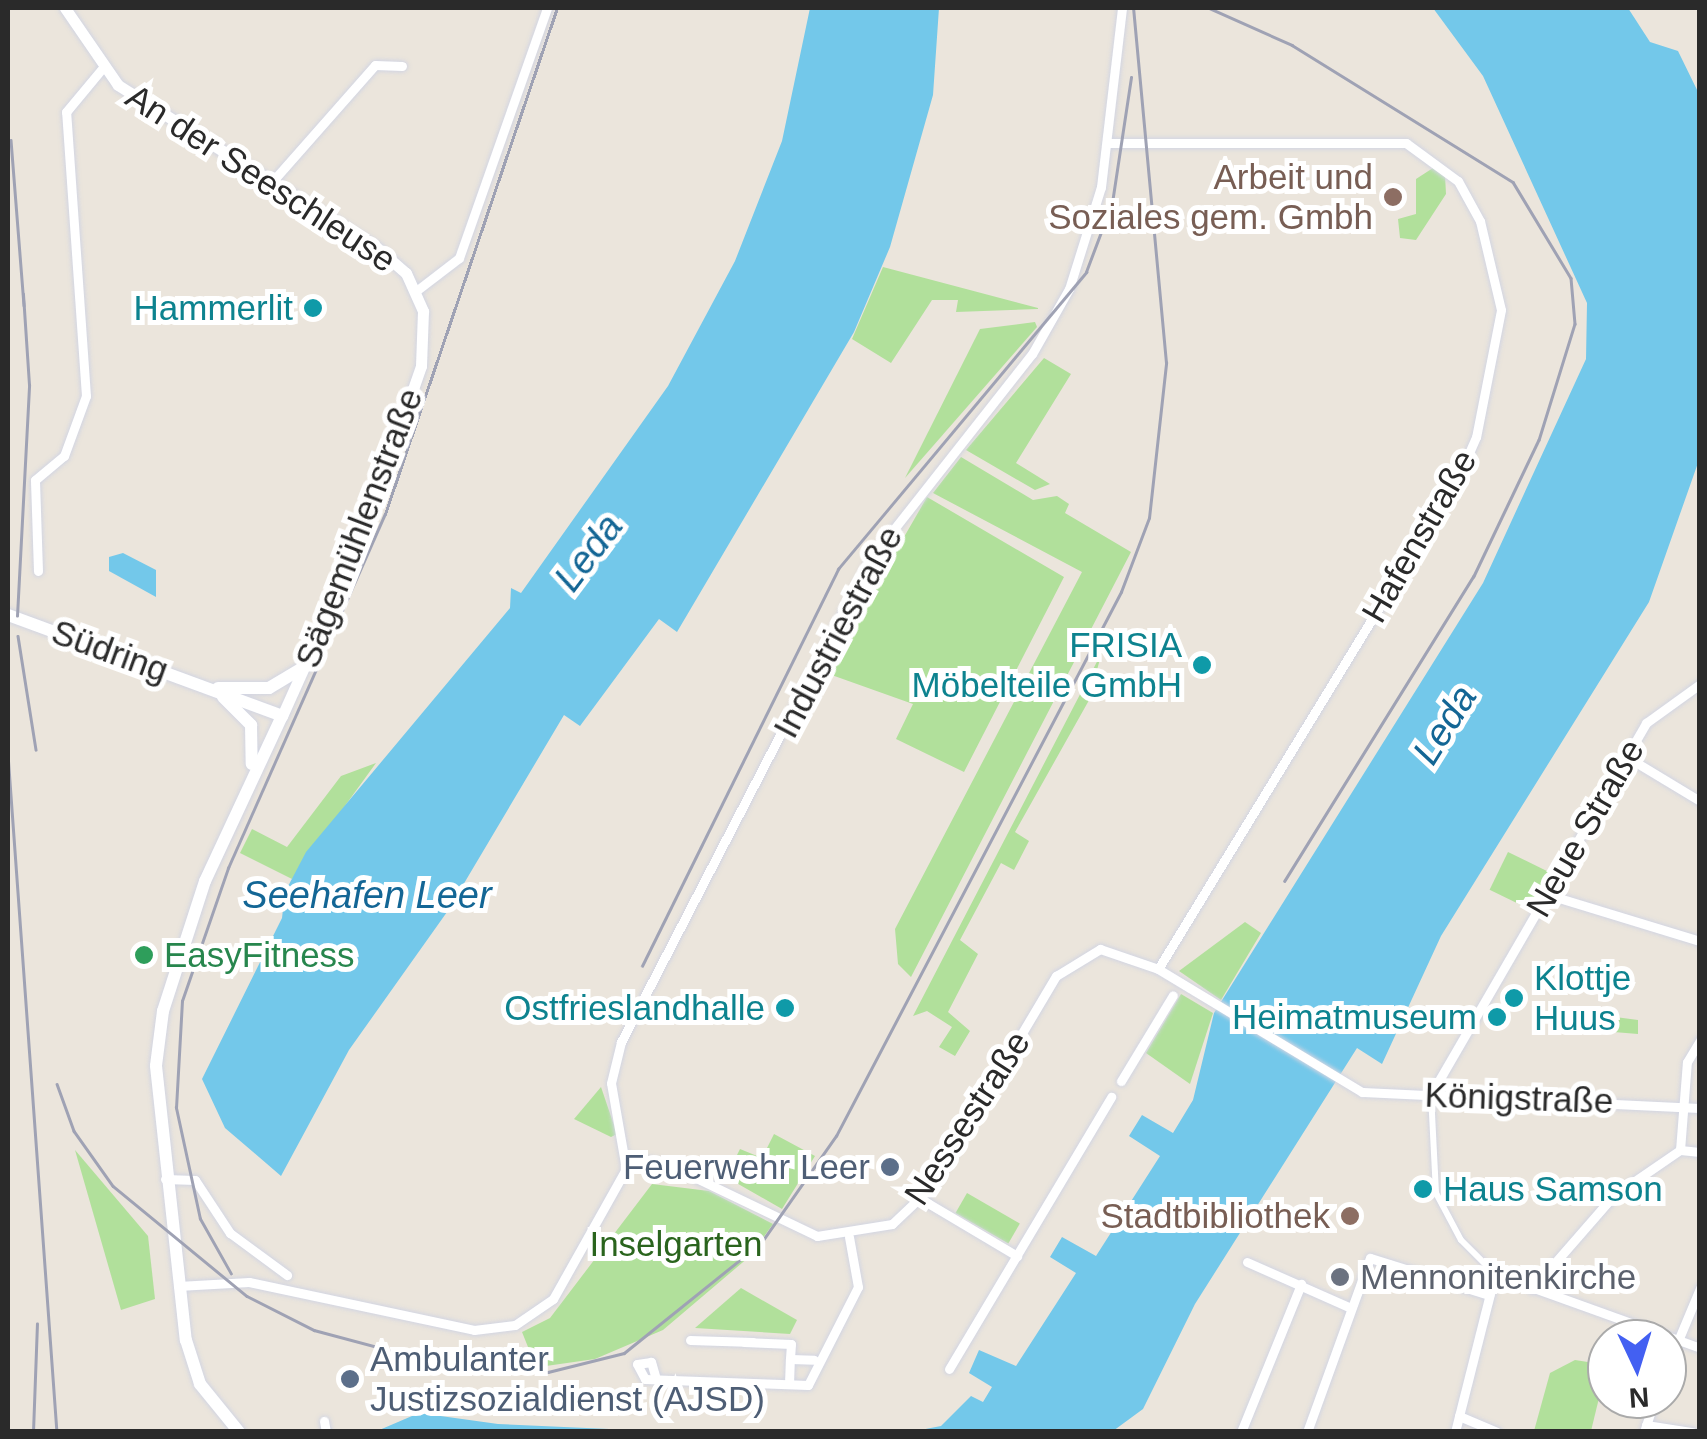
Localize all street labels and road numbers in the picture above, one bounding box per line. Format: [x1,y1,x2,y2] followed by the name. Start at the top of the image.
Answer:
[118,75,404,281] street label: An der Seeschleuse
[286,382,432,674] street label: Sägemühlenstraße
[1353,442,1485,630] street label: Hafenstraße
[765,519,911,745] street label: Industriestraße
[46,611,174,691] street label: Südring
[1517,732,1653,924] street label: Neue Straße
[895,1023,1039,1213] street label: Nessestraße
[1424,1074,1614,1122] street label: Königstraße

